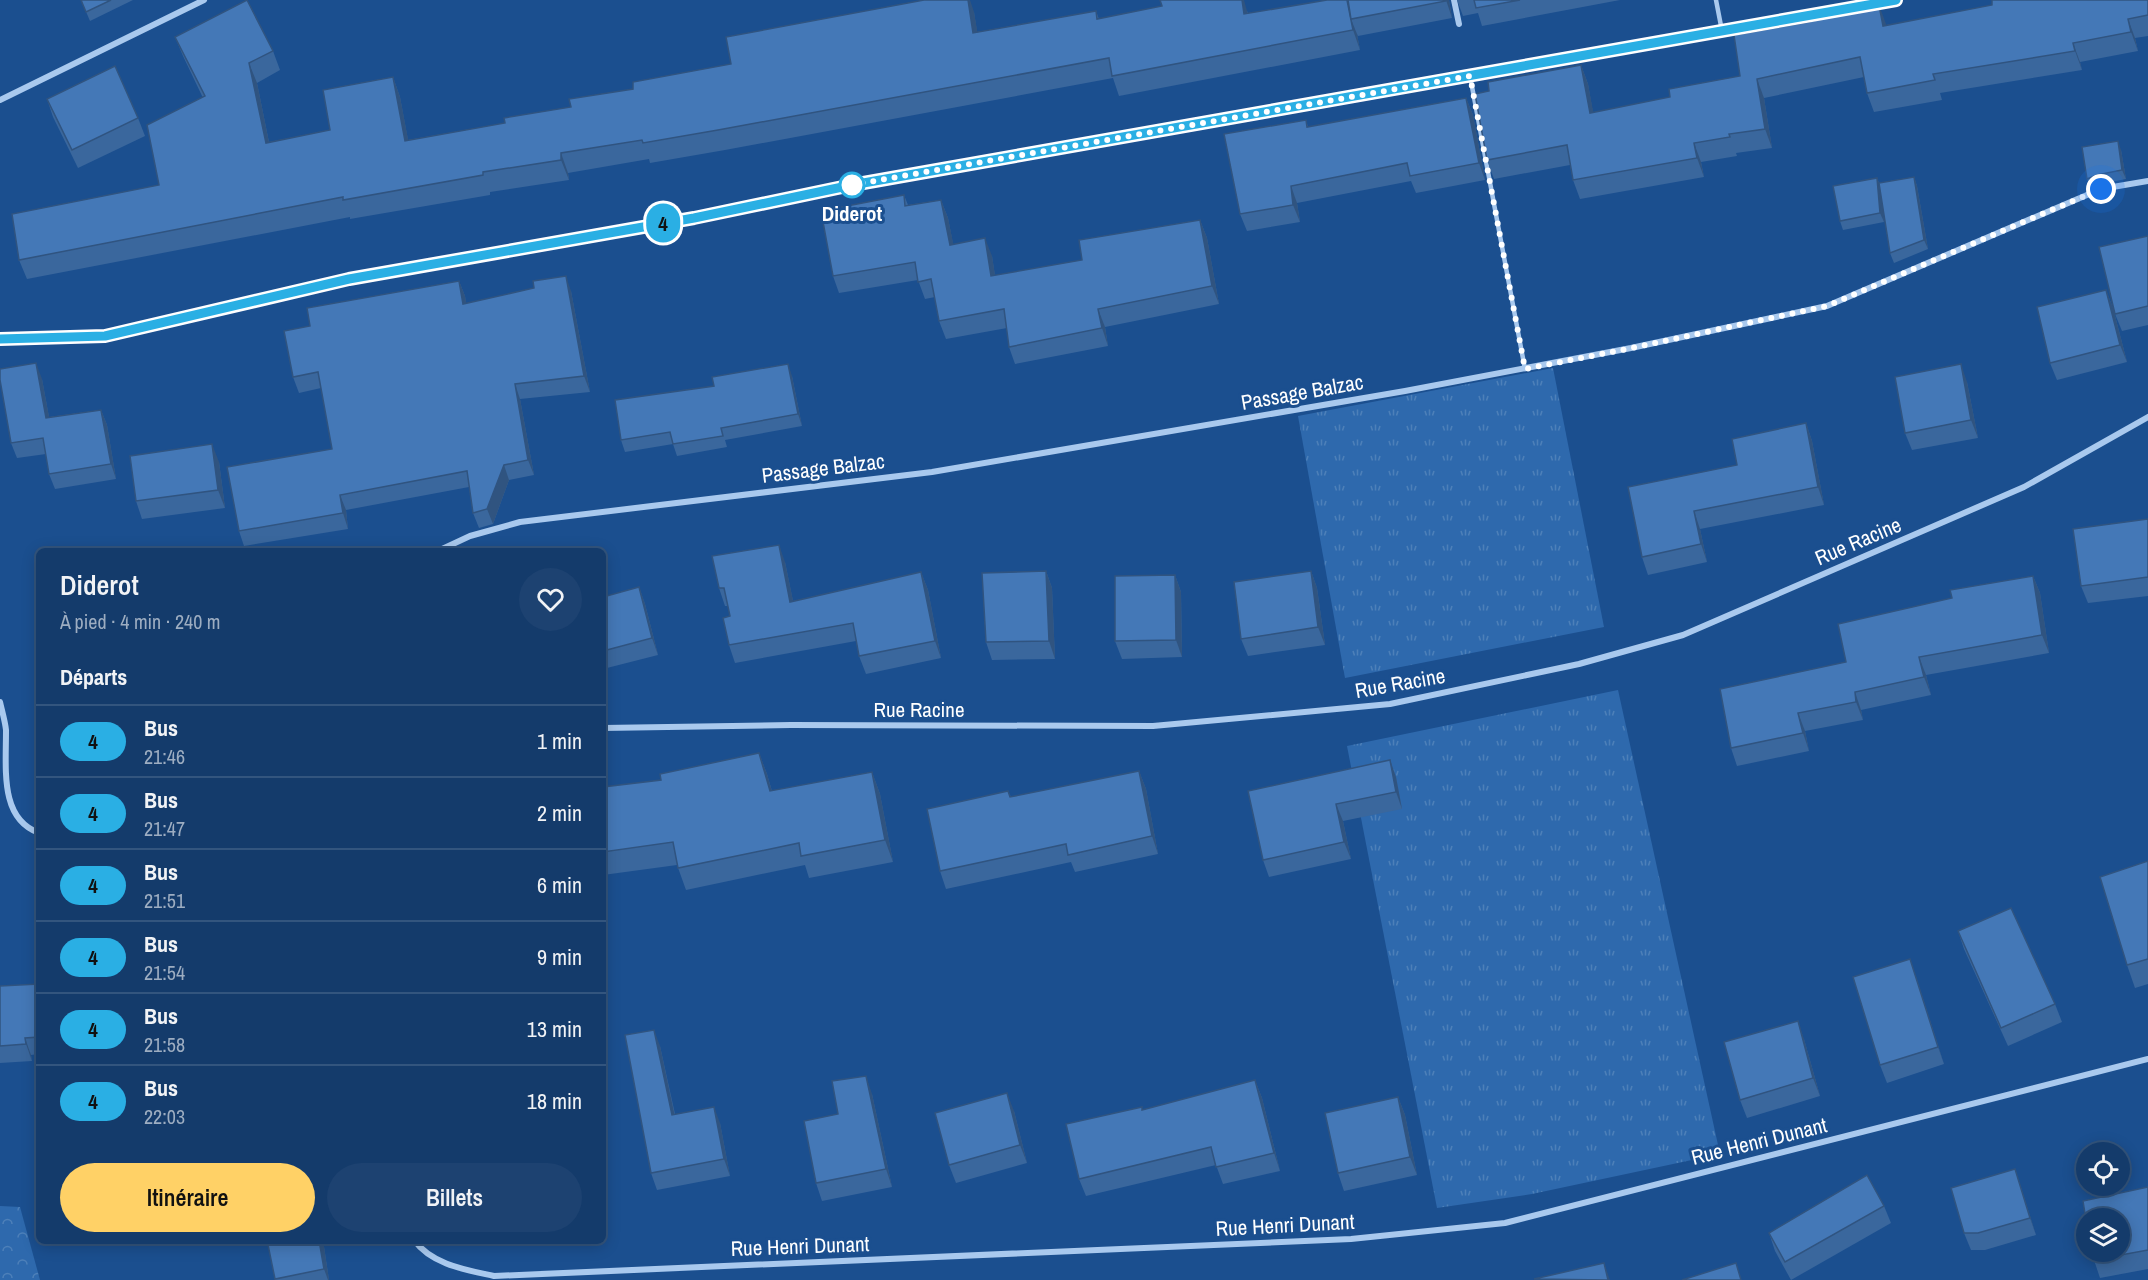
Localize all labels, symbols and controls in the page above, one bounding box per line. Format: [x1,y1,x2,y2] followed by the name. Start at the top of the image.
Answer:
[839,172,865,198] marker: Diderot
[2086,174,2116,204] your location
[822,199,882,228] place label: Diderot
[644,204,682,242] line badge: 4
[658,209,668,238] text: 4
[1239,367,1365,417] street label: Passage Balzac
[760,446,886,490] street label: Passage Balzac
[1810,510,1906,572] street label: Rue Racine
[60,566,139,604] text: Diderot
[519,568,582,631] button: heart
[60,608,220,635] text: À pied · 4 min · 240 m
[1353,661,1447,705] street label: Rue Racine
[60,662,127,692] text: Départs
[874,695,964,724] street label: Rue Racine
[144,713,178,743] text: Bus
[537,726,582,756] text: 1 min
[88,727,98,756] text: 4
[144,743,185,770] text: 21:46
[144,785,178,815] text: Bus
[537,798,582,828] text: 2 min
[88,799,98,828] text: 4
[144,815,185,842] text: 21:47
[144,857,178,887] text: Bus
[537,870,582,900] text: 6 min
[88,871,98,900] text: 4
[144,887,185,914] text: 21:51
[144,929,178,959] text: Bus
[537,942,582,972] text: 9 min
[88,943,98,972] text: 4
[144,959,185,986] text: 21:54
[144,1001,178,1031] text: Bus
[527,1014,582,1044] text: 13 min
[88,1015,98,1044] text: 4
[144,1031,185,1058] text: 21:58
[144,1073,178,1103] text: Bus
[527,1086,582,1116] text: 18 min
[88,1087,98,1116] text: 4
[144,1103,185,1130] text: 22:03
[1688,1110,1830,1172] street label: Rue Henri Dunant
[2076,1142,2130,1262] map controls
[2076,1142,2130,1196] button: locate
[60,1163,315,1232] button: Itinéraire
[327,1163,582,1232] button: Billets
[1215,1207,1355,1243] street label: Rue Henri Dunant
[2076,1208,2130,1262] button: layers
[730,1229,870,1263] street label: Rue Henri Dunant

